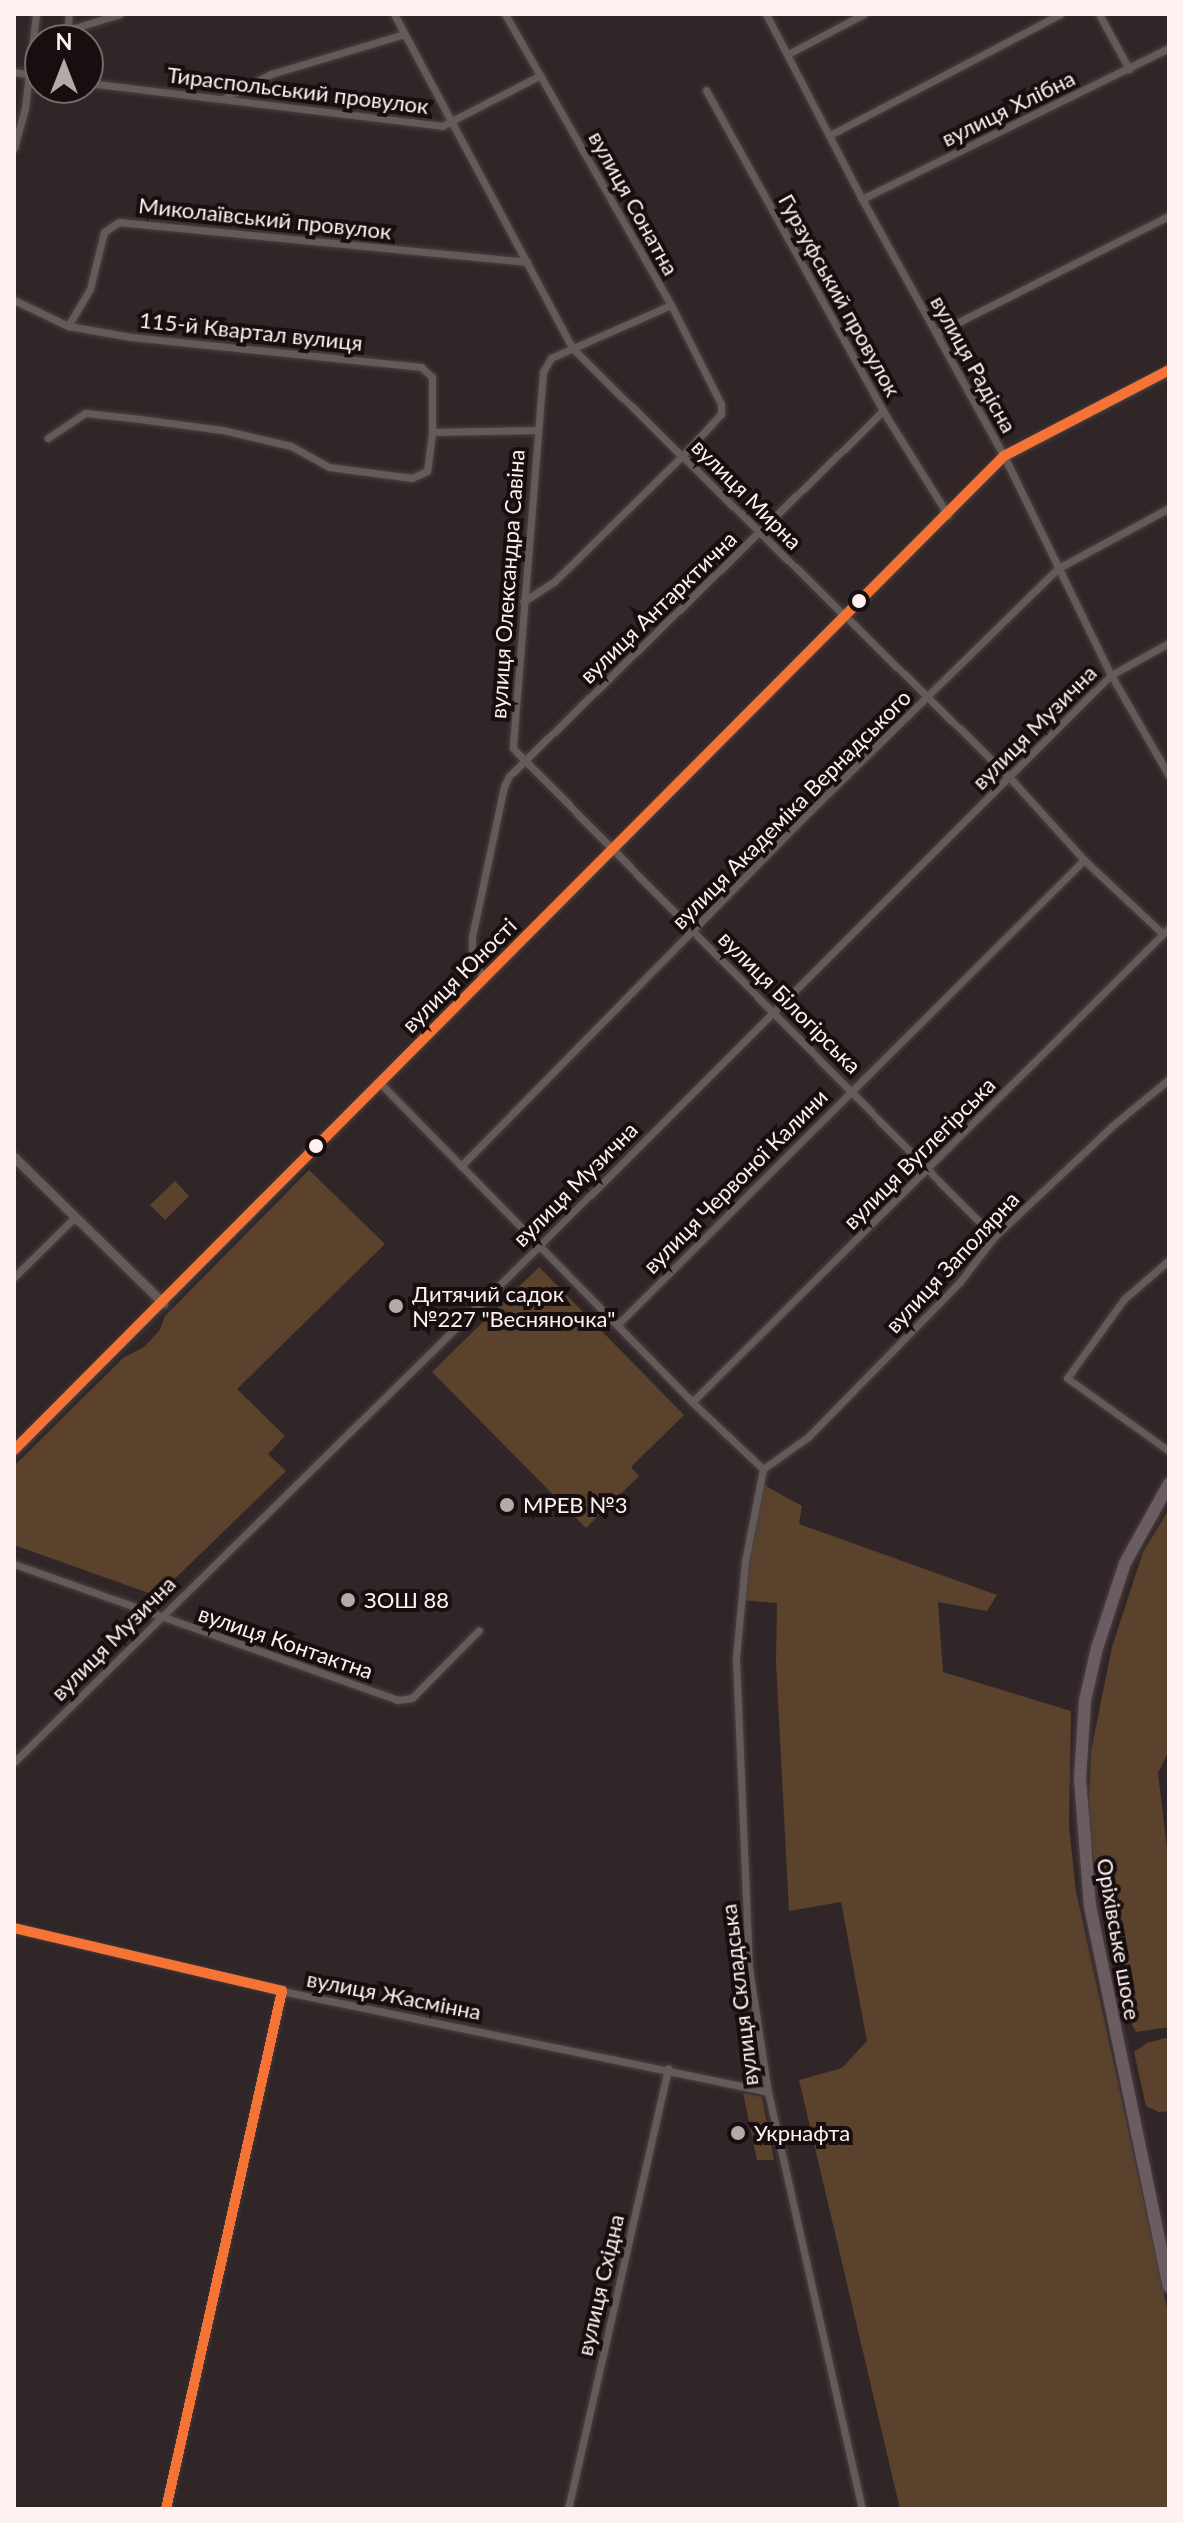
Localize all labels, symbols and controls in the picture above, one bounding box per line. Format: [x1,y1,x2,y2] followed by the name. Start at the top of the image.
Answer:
[24,24,104,104] north arrow
[56,28,72,55] text: N
[166,61,430,119] street label: Тираспольський провулок
[937,64,1079,152] street label: вулиця Хлібна
[584,126,684,280] street label: вулиця Сонатна
[773,189,907,401] street label: Гурзуфський провулок
[137,192,393,244] street label: Миколаївський провулок
[925,291,1023,437] street label: вулиця Радісна
[138,306,364,356] street label: 115-й Квартал вулиця
[686,433,808,555] street label: вулиця Мирна
[484,449,530,719] street label: вулиця Олександра Савіна
[574,525,742,689] street label: вулиця Антарктична
[851,593,867,609] unlabelled marker
[966,659,1102,795] street label: вулиця Музична
[666,684,916,934] street label: вулиця Академіка Вернадського
[396,912,522,1038] street label: вулиця Юності
[713,925,867,1079] street label: вулиця Білогірська
[838,1072,1000,1234] street label: вулиця Вуглегірська
[637,1083,833,1279] street label: вулиця Червоної Калини
[507,1116,643,1252] street label: вулиця Музична
[308,1138,324,1154] unlabelled marker
[880,1186,1024,1338] street label: вулиця Заполярна
[412,1280,615,1332] place label: Дитячий садок №227 "Весняночка"
[387,1297,405,1315] marker: Дитячий садок №227 "Весняночка"
[523,1492,627,1518] place label: МРЕВ №3
[498,1496,516,1514] marker: МРЕВ №3
[45,1570,181,1706] street label: вулиця Музична
[364,1587,449,1613] place label: ЗОШ 88
[339,1591,357,1609] marker: ЗОШ 88
[195,1600,377,1684] street label: вулиця Контактна
[1092,1856,1146,2022] street label: Оріхівське шосе
[715,1903,763,2087] street label: вулиця Складська
[305,1965,483,2025] street label: вулиця Жасмінна
[754,2120,850,2146] place label: Укрнафта
[729,2124,747,2142] marker: Укрнафта
[571,2212,629,2358] street label: вулиця Східна

